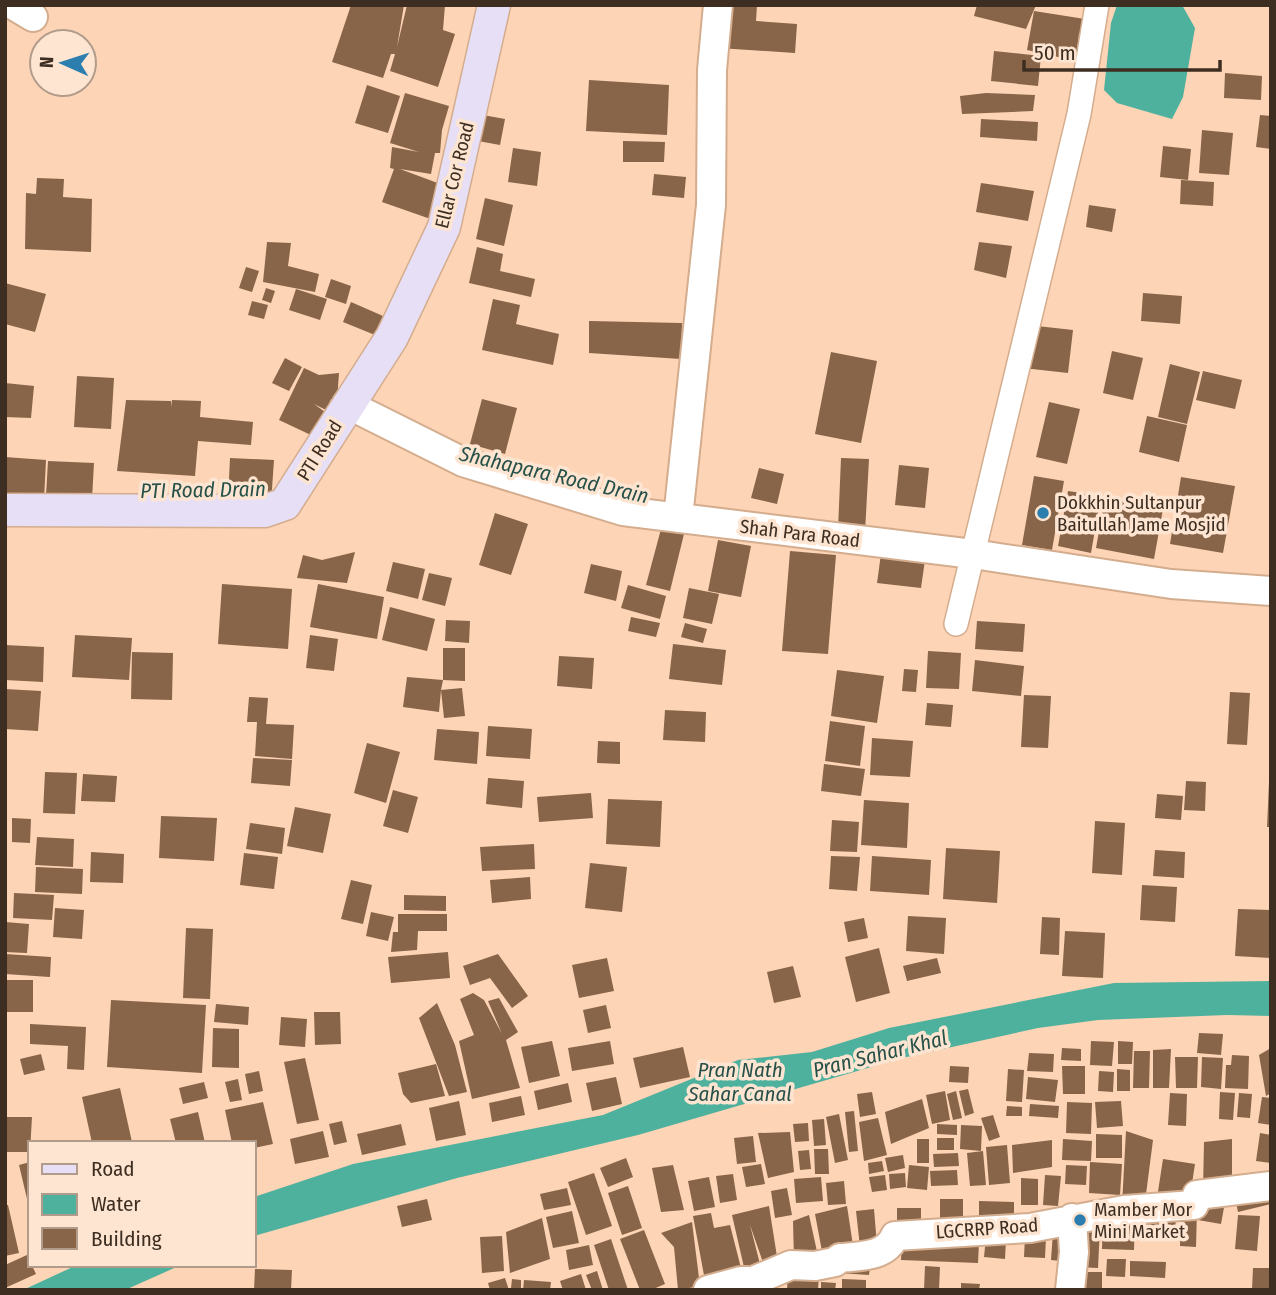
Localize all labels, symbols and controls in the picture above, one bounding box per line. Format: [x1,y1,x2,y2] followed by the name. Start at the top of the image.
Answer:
[28,28,98,98] north arrow
[1024,28,1220,72] scale bar
[1034,40,1076,66] text: 50 m
[35,56,58,68] text: N
[430,120,479,231] street label: Ellar Cor Road
[292,416,347,485] street label: PTI Road
[456,440,651,509] water label: Shahapara Road Drain
[140,476,266,504] water label: PTI Road Drain
[1057,491,1226,536] place label: Dokkhin Sultanpur Baitullah Jame Mosjid
[1035,505,1051,521] marker: Dokkhin Sultanpur Baitullah Jame Mosjid
[739,515,861,552] street label: Shah Para Road
[810,1025,950,1083] water label: Pran Sahar Khal
[687,1057,792,1107] water label: Pran Nath Sahar Canal
[28,1141,256,1267] legend
[91,1156,135,1182] text: Road
[91,1191,141,1217] text: Water
[1094,1198,1193,1243] place label: Mamber Mor Mini Market
[1072,1212,1088,1228] marker: Mamber Mor Mini Market
[935,1213,1039,1244] street label: LGCRRP Road
[91,1226,162,1252] text: Building

